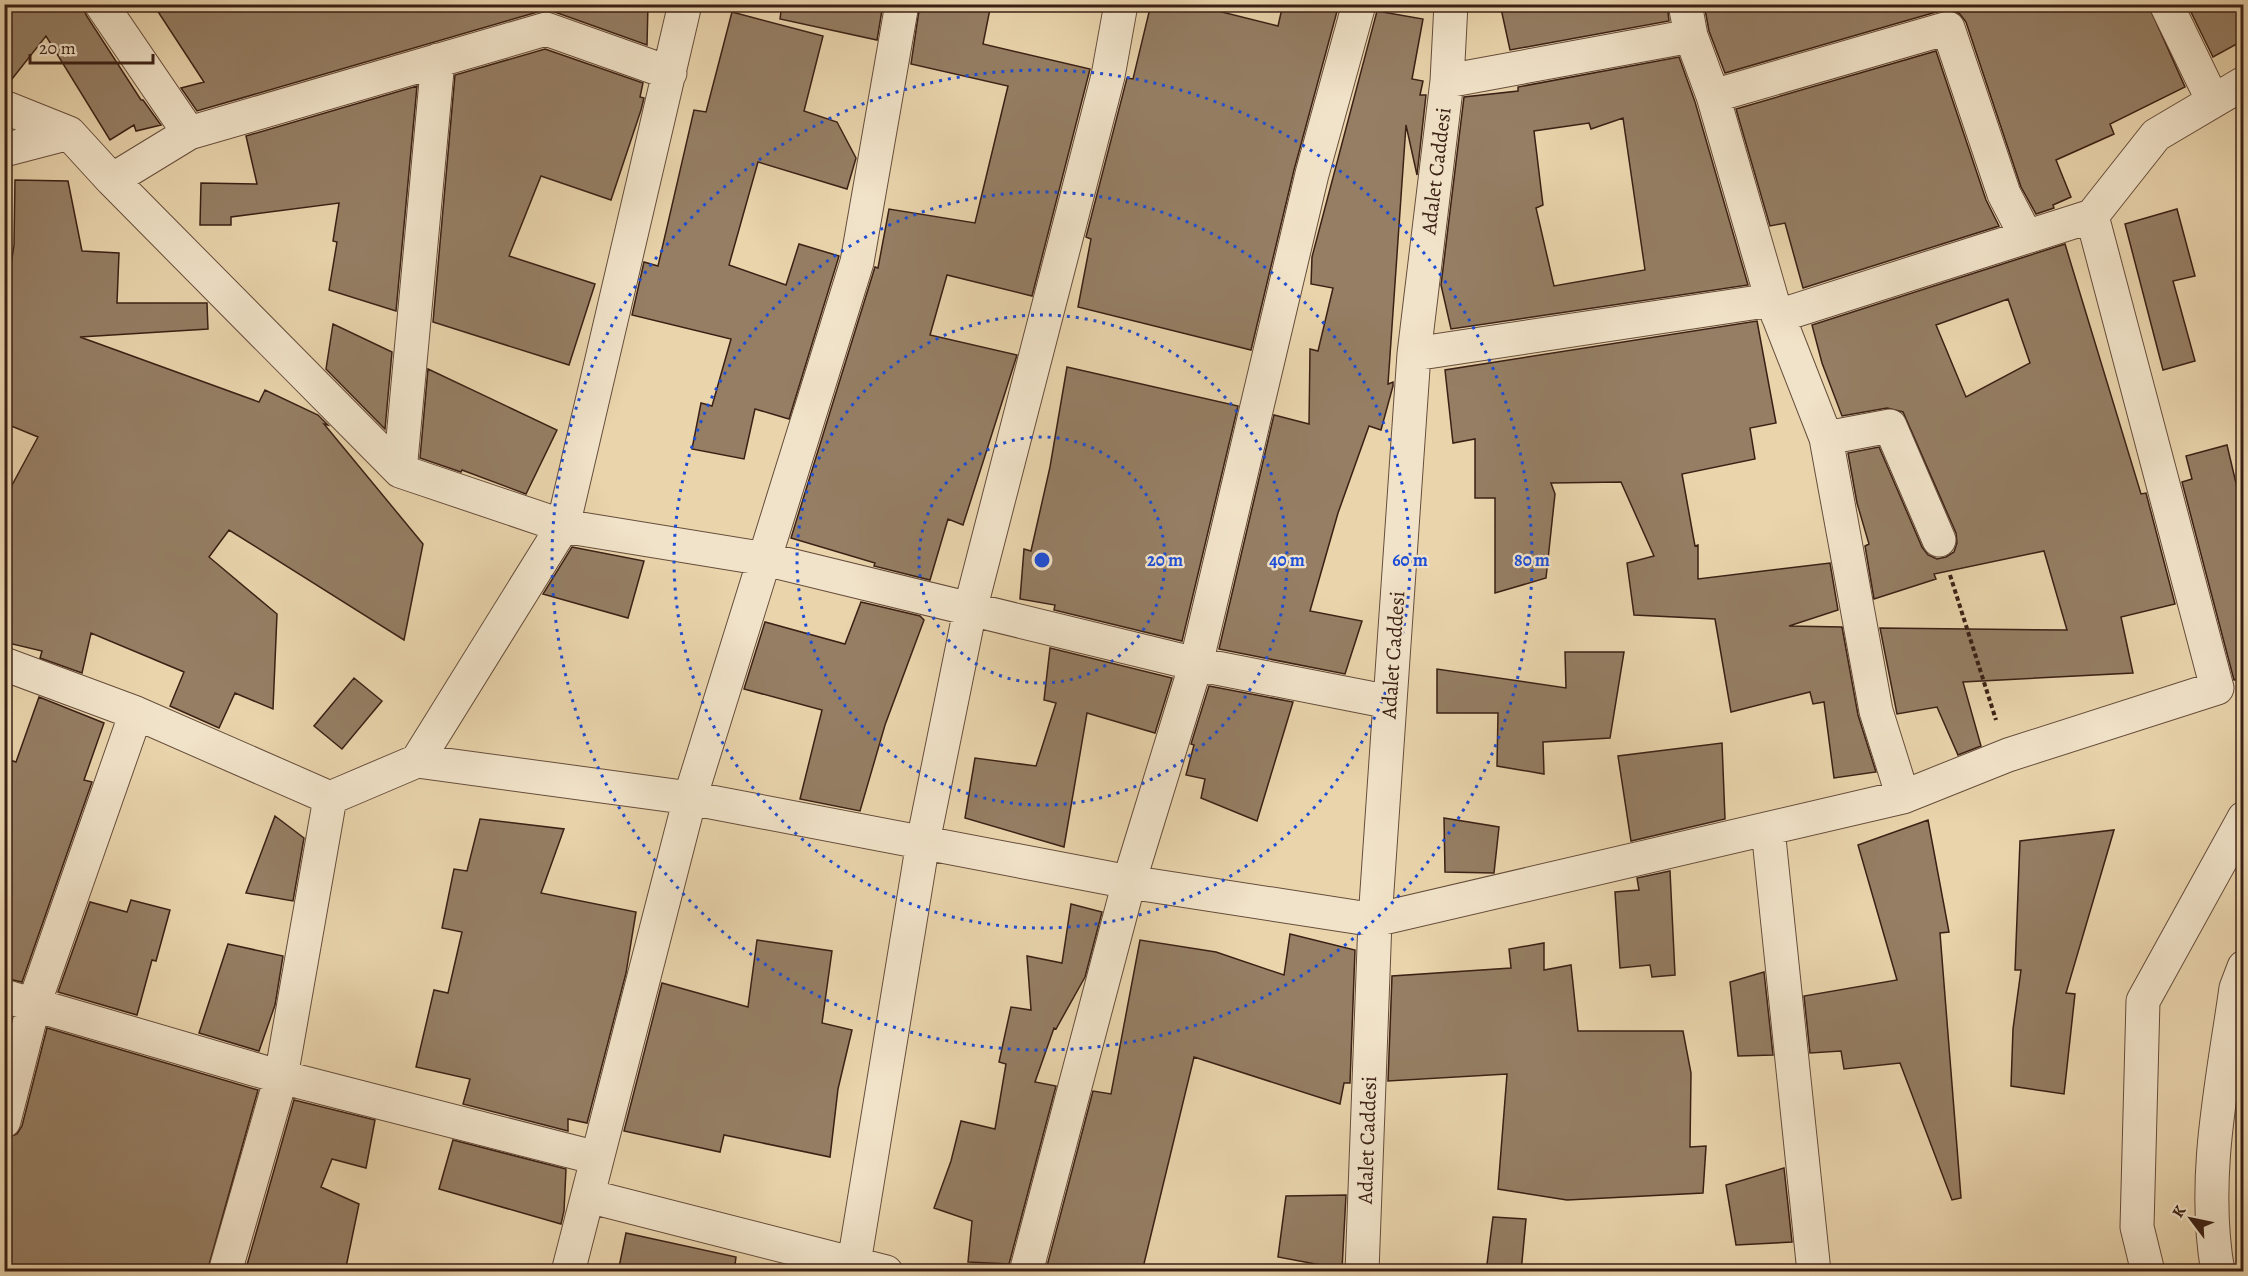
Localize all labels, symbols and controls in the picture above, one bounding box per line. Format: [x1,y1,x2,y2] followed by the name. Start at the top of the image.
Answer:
[30,27,153,65] scale bar
[39,36,76,60] text: 20 m
[1414,106,1458,237] street label: Adalet Caddesi
[1147,548,1183,572] text: 20 m
[1269,548,1305,572] text: 40 m
[1392,548,1428,572] text: 60 m
[1514,548,1550,572] text: 80 m
[1032,550,1052,570] centre of rings
[1375,590,1411,721] street label: Adalet Caddesi
[1351,1076,1383,1205] street label: Adalet Caddesi
[2161,1189,2221,1249] north arrow
[2167,1201,2191,1222] text: K

